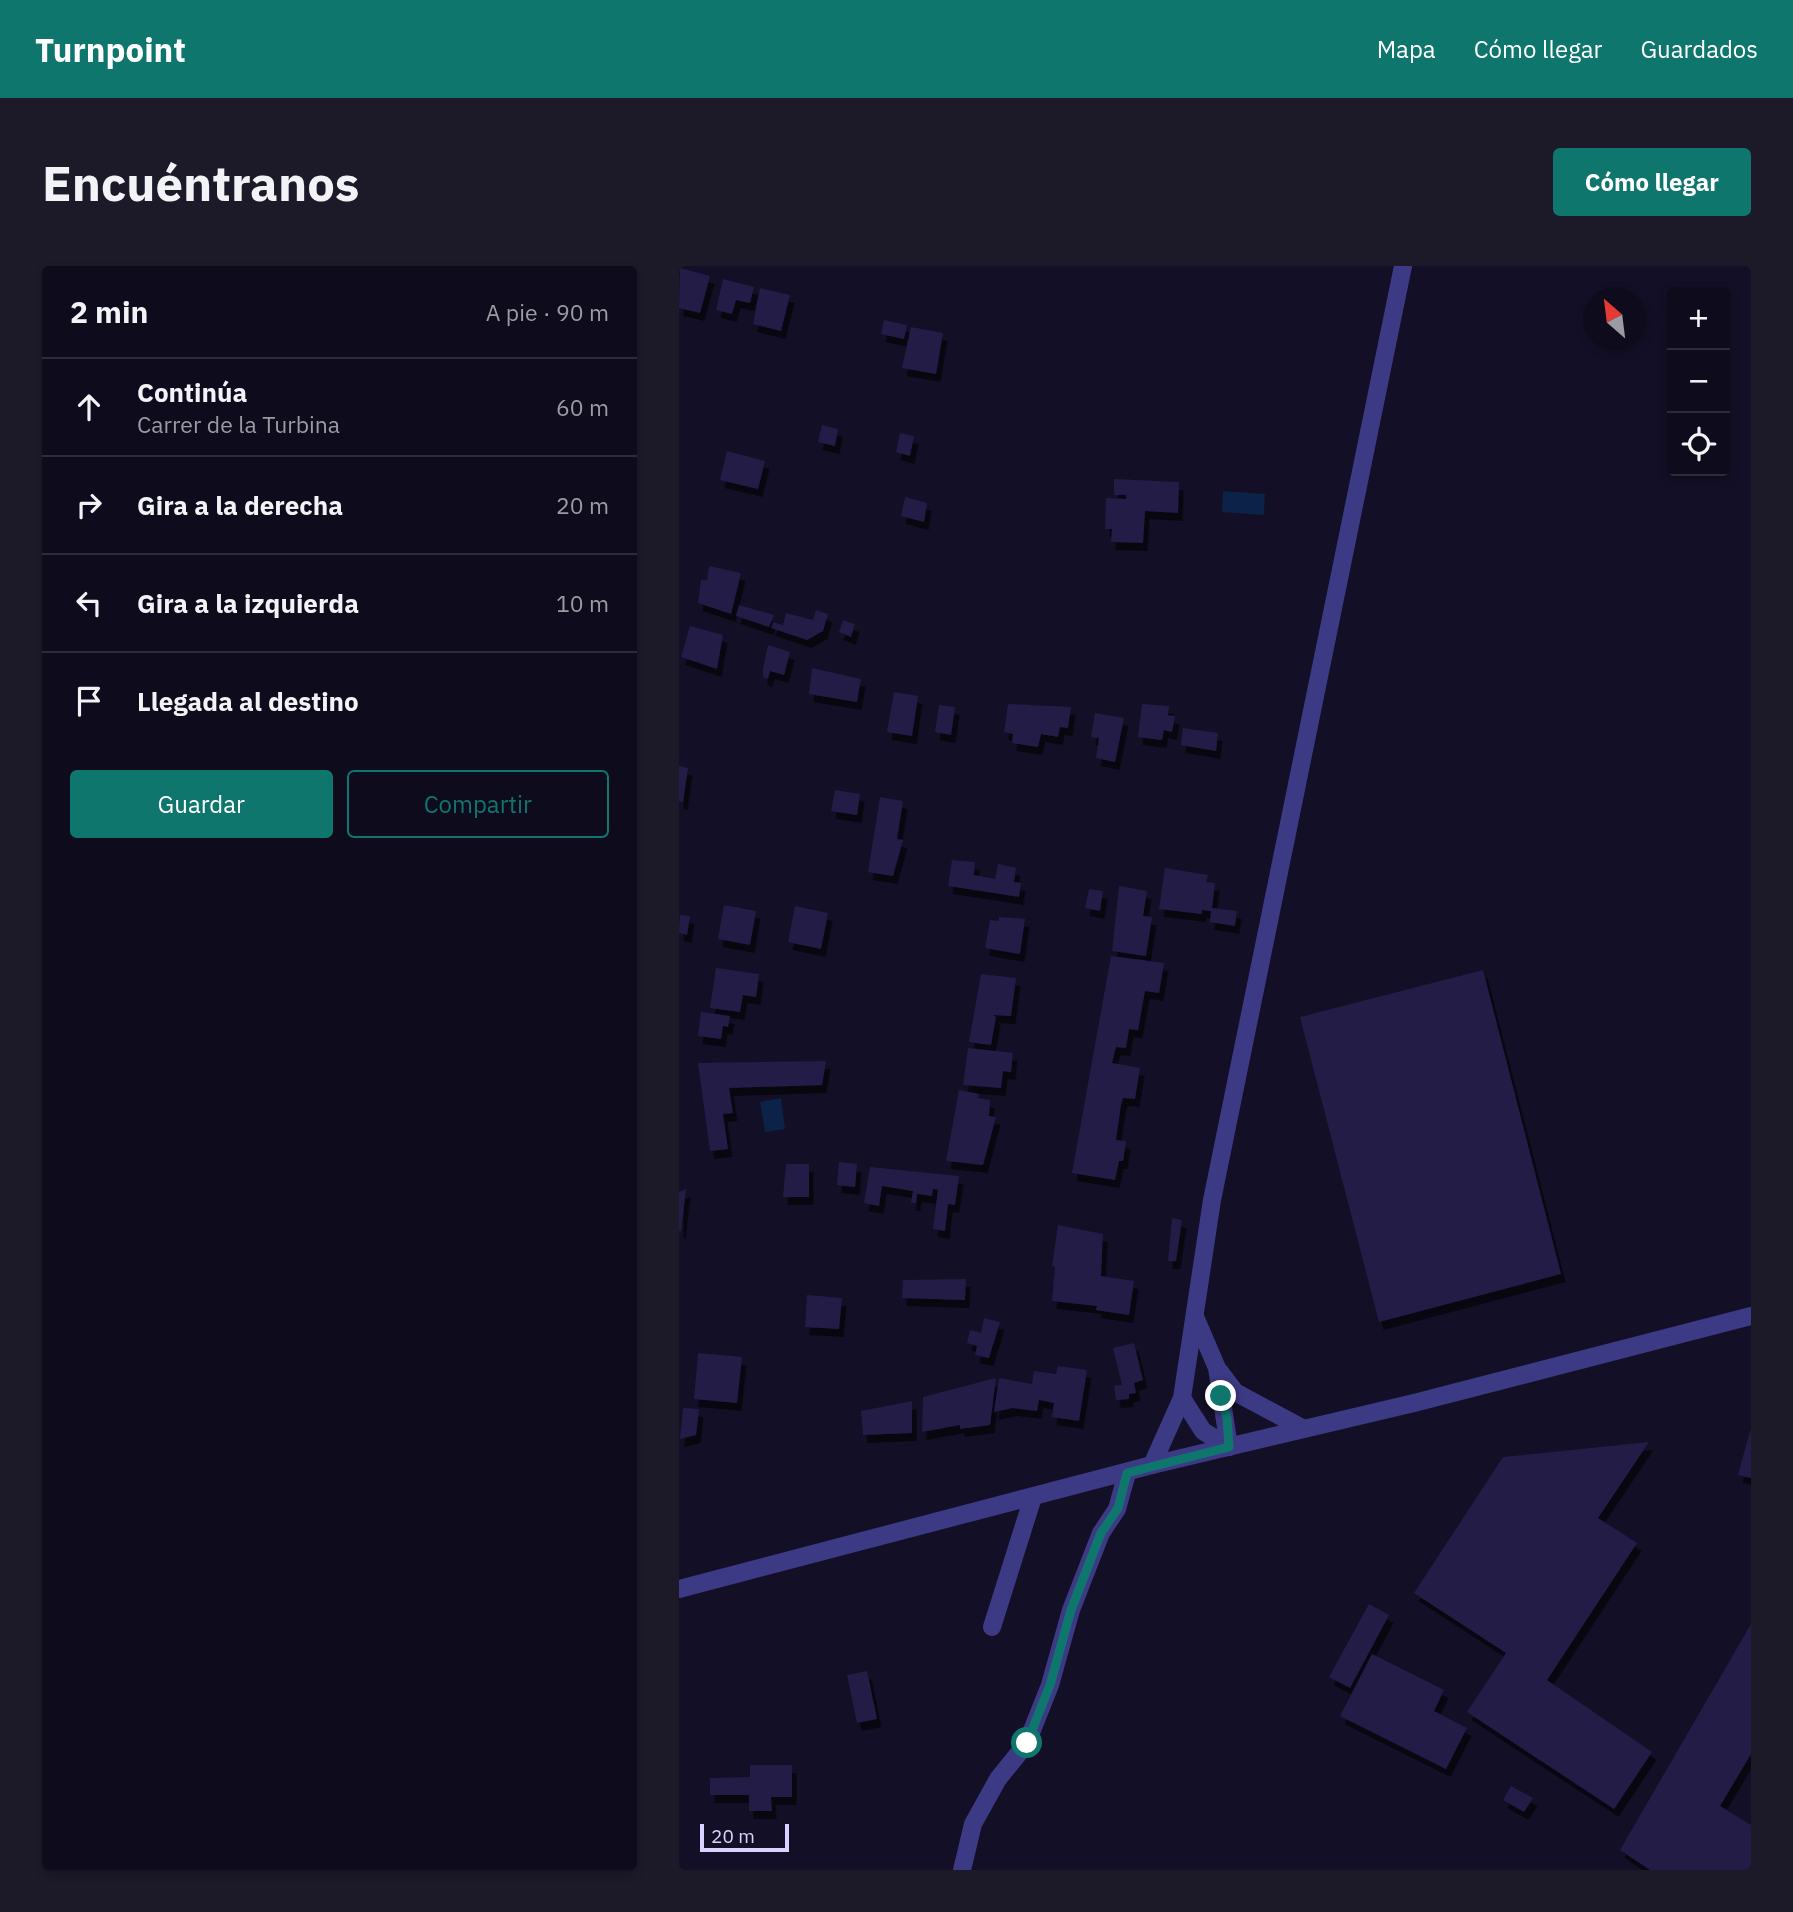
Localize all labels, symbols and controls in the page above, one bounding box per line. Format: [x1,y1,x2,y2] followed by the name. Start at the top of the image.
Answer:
[35,28,186,71] text: Turnpoint
[1377,33,1436,65] text: Mapa
[1474,33,1602,65] text: Cómo llegar
[1640,33,1758,65] text: Guardados
[1553,148,1751,216] button: Cómo llegar
[42,151,360,214] text: Encuéntranos
[1583,287,1646,350] north arrow
[1667,287,1730,476] map controls
[1667,287,1730,350] button: +
[70,292,148,331] text: 2 min
[486,297,609,327] text: A pie · 90 m
[1667,350,1730,413] button: −
[137,375,247,409] text: Continúa
[70,388,108,426] icon: ahead
[556,392,609,422] text: 60 m
[137,409,340,439] text: Carrer de la Turbina
[1667,413,1730,476] button: locate
[70,486,108,524] icon: right
[137,488,343,522] text: Gira a la derecha
[556,490,609,520] text: 20 m
[70,584,108,622] icon: left
[137,586,359,620] text: Gira a la izquierda
[556,588,609,618] text: 10 m
[70,682,108,720] icon: arrive
[137,684,359,718] text: Llegada al destino
[70,770,333,838] button: Guardar
[347,770,609,838] button: Compartir
[1205,1380,1236,1411] route end
[1011,1727,1042,1758] route start
[700,1821,789,1853] scale bar
[711,1824,755,1848] text: 20 m

